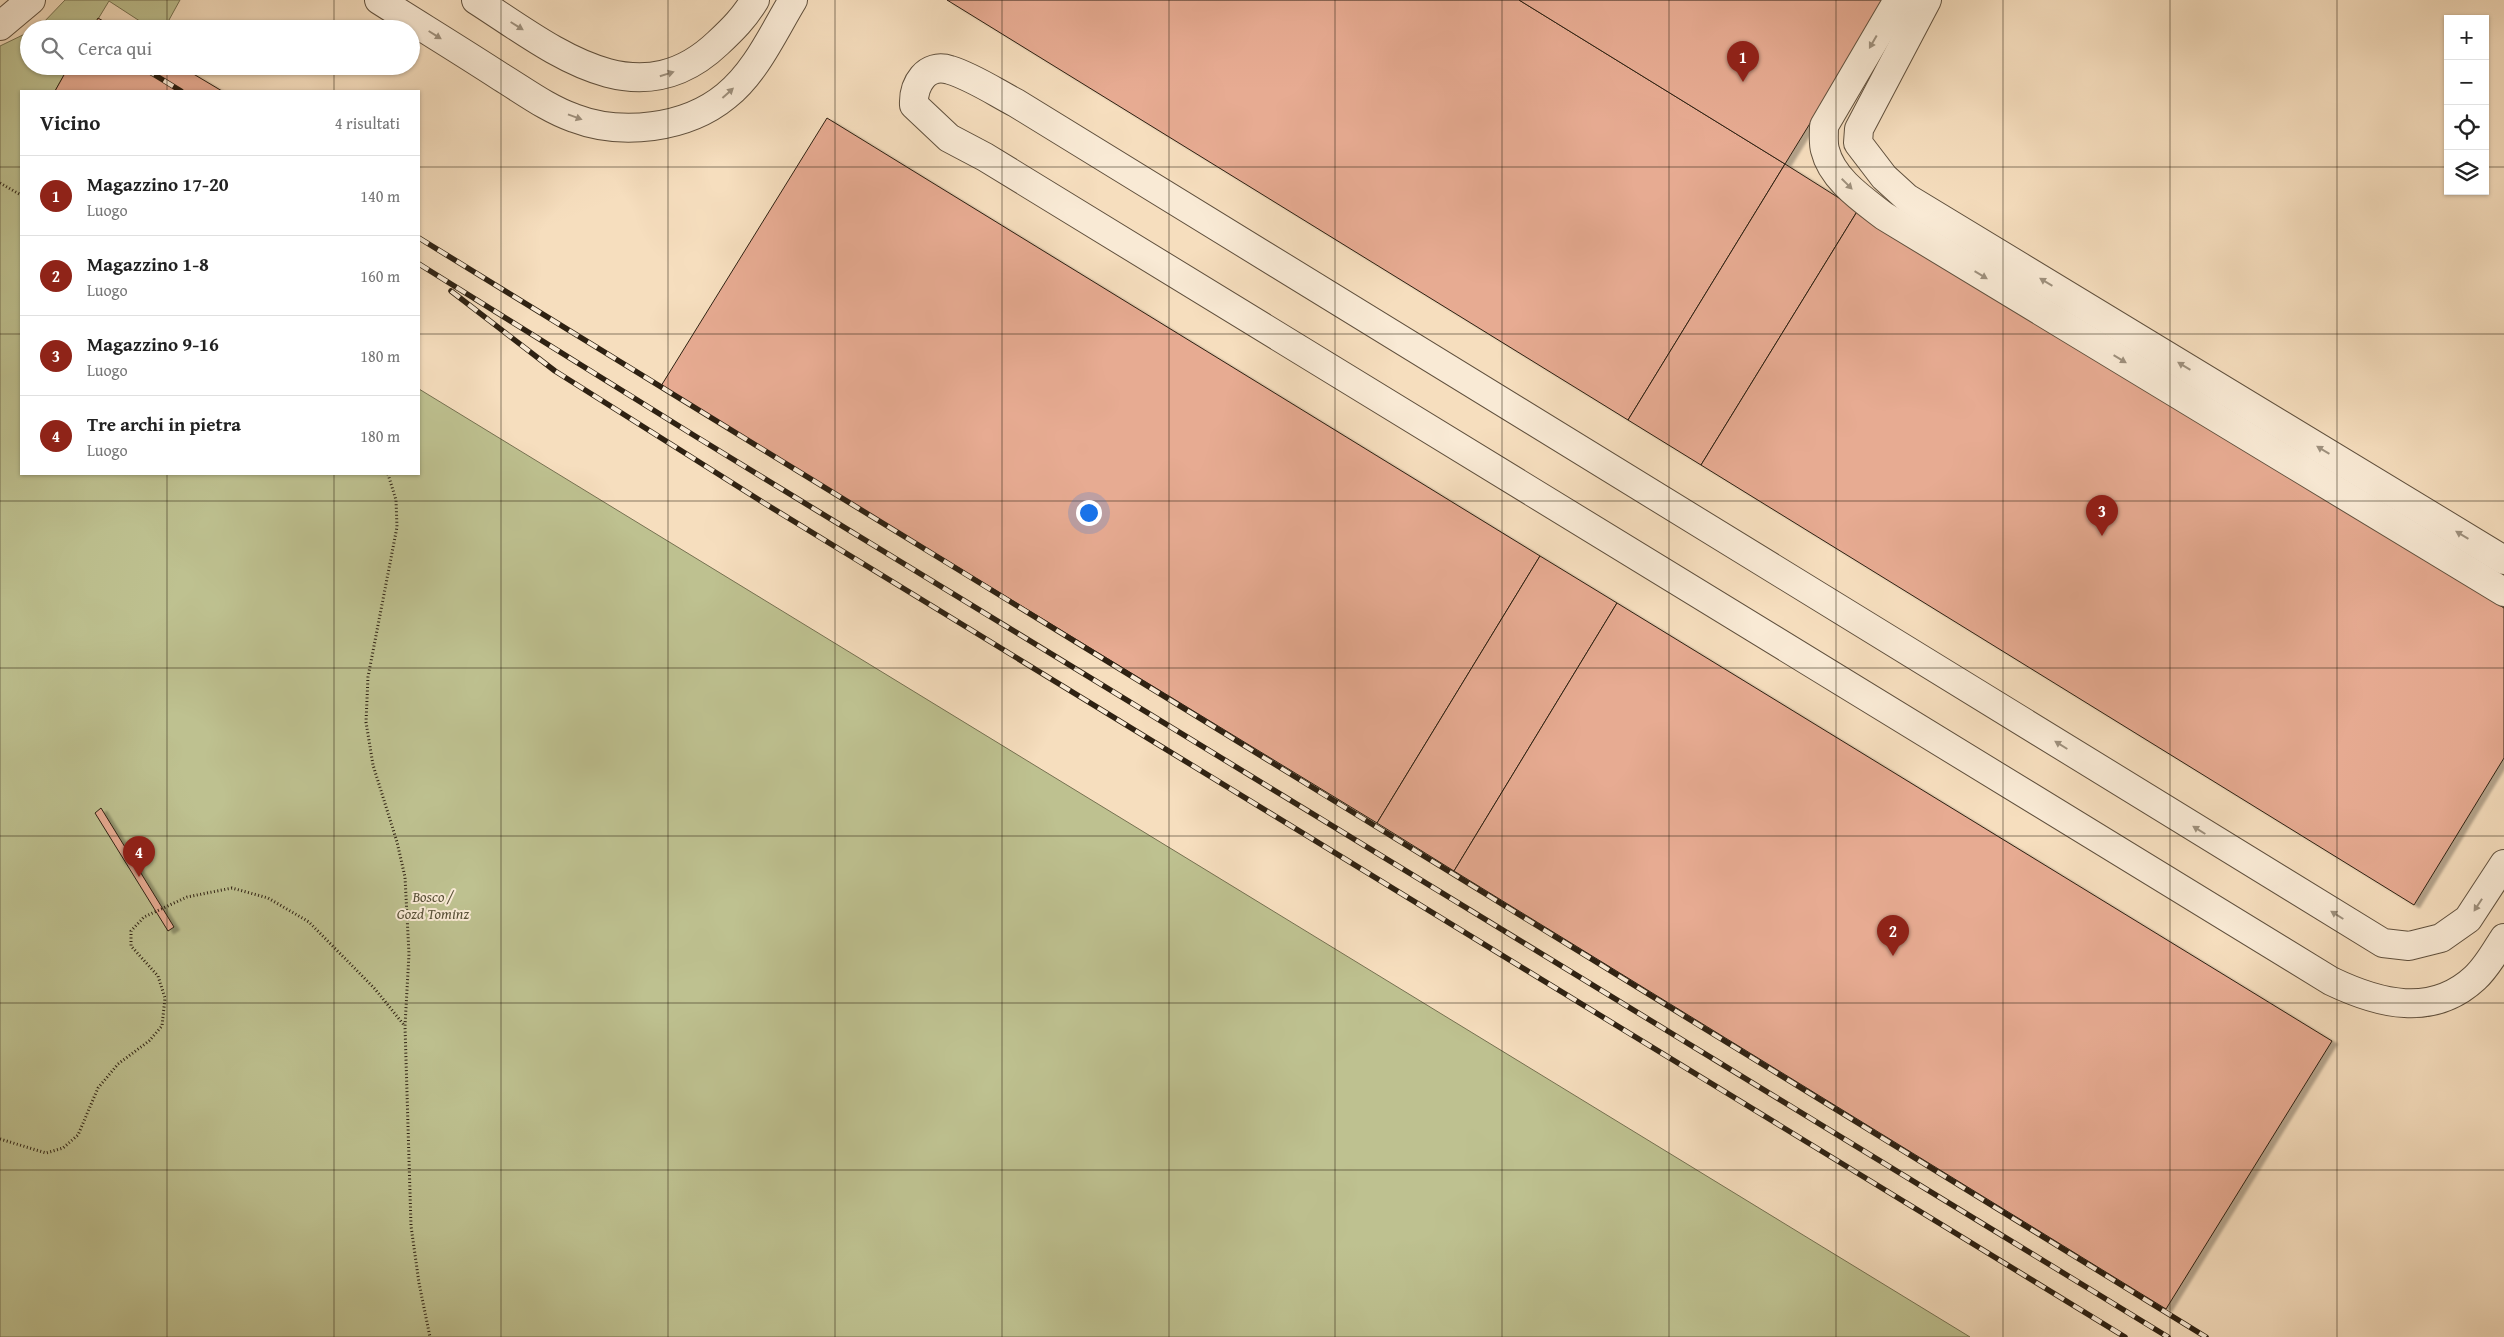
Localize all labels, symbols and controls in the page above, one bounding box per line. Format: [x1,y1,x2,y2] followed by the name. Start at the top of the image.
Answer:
[2444,15,2489,195] map controls
[2444,15,2489,60] button: +
[20,20,420,75] search box
[511,21,524,31] one-way arrow
[429,30,442,40] one-way arrow
[38,34,66,62] icon: search
[78,34,152,62] text: Cerca qui
[1869,36,1878,49] one-way arrow
[1727,41,1759,82] pin: 1
[2444,60,2489,105] button: −
[660,69,675,77] one-way arrow
[722,88,735,99] one-way arrow
[2444,105,2489,150] button: locate
[40,107,100,138] text: Vicino
[335,111,400,135] text: 4 risultati
[568,114,583,122] one-way arrow
[2444,150,2489,195] button: layers
[87,170,229,198] text: Magazzino 17-20
[1840,178,1852,190] one-way arrow
[52,184,60,208] text: 1
[360,184,400,208] text: 140 m
[87,198,128,222] text: Luogo
[87,250,209,278] text: Magazzino 1-8
[52,264,60,288] text: 2
[360,264,400,288] text: 160 m
[1974,270,1988,279] one-way arrow
[2039,277,2052,286] one-way arrow
[87,278,128,302] text: Luogo
[87,330,219,358] text: Magazzino 9-16
[52,344,60,368] text: 3
[360,344,400,368] text: 180 m
[2113,355,2126,364] one-way arrow
[87,358,128,382] text: Luogo
[2178,362,2191,371] one-way arrow
[87,410,241,438] text: Tre archi in pietra
[52,424,60,448] text: 4
[360,424,400,448] text: 180 m
[87,438,128,462] text: Luogo
[2317,446,2330,455] one-way arrow
[2086,495,2118,536] pin: 3
[1076,500,1102,526] your location
[2456,530,2469,539] one-way arrow
[2054,741,2067,750] one-way arrow
[2192,826,2206,835] one-way arrow
[123,836,155,877] pin: 4
[397,886,469,924] park label: Bosco / Gozd Tominz
[2473,899,2482,912] one-way arrow
[2331,911,2344,920] one-way arrow
[1877,915,1909,956] pin: 2

